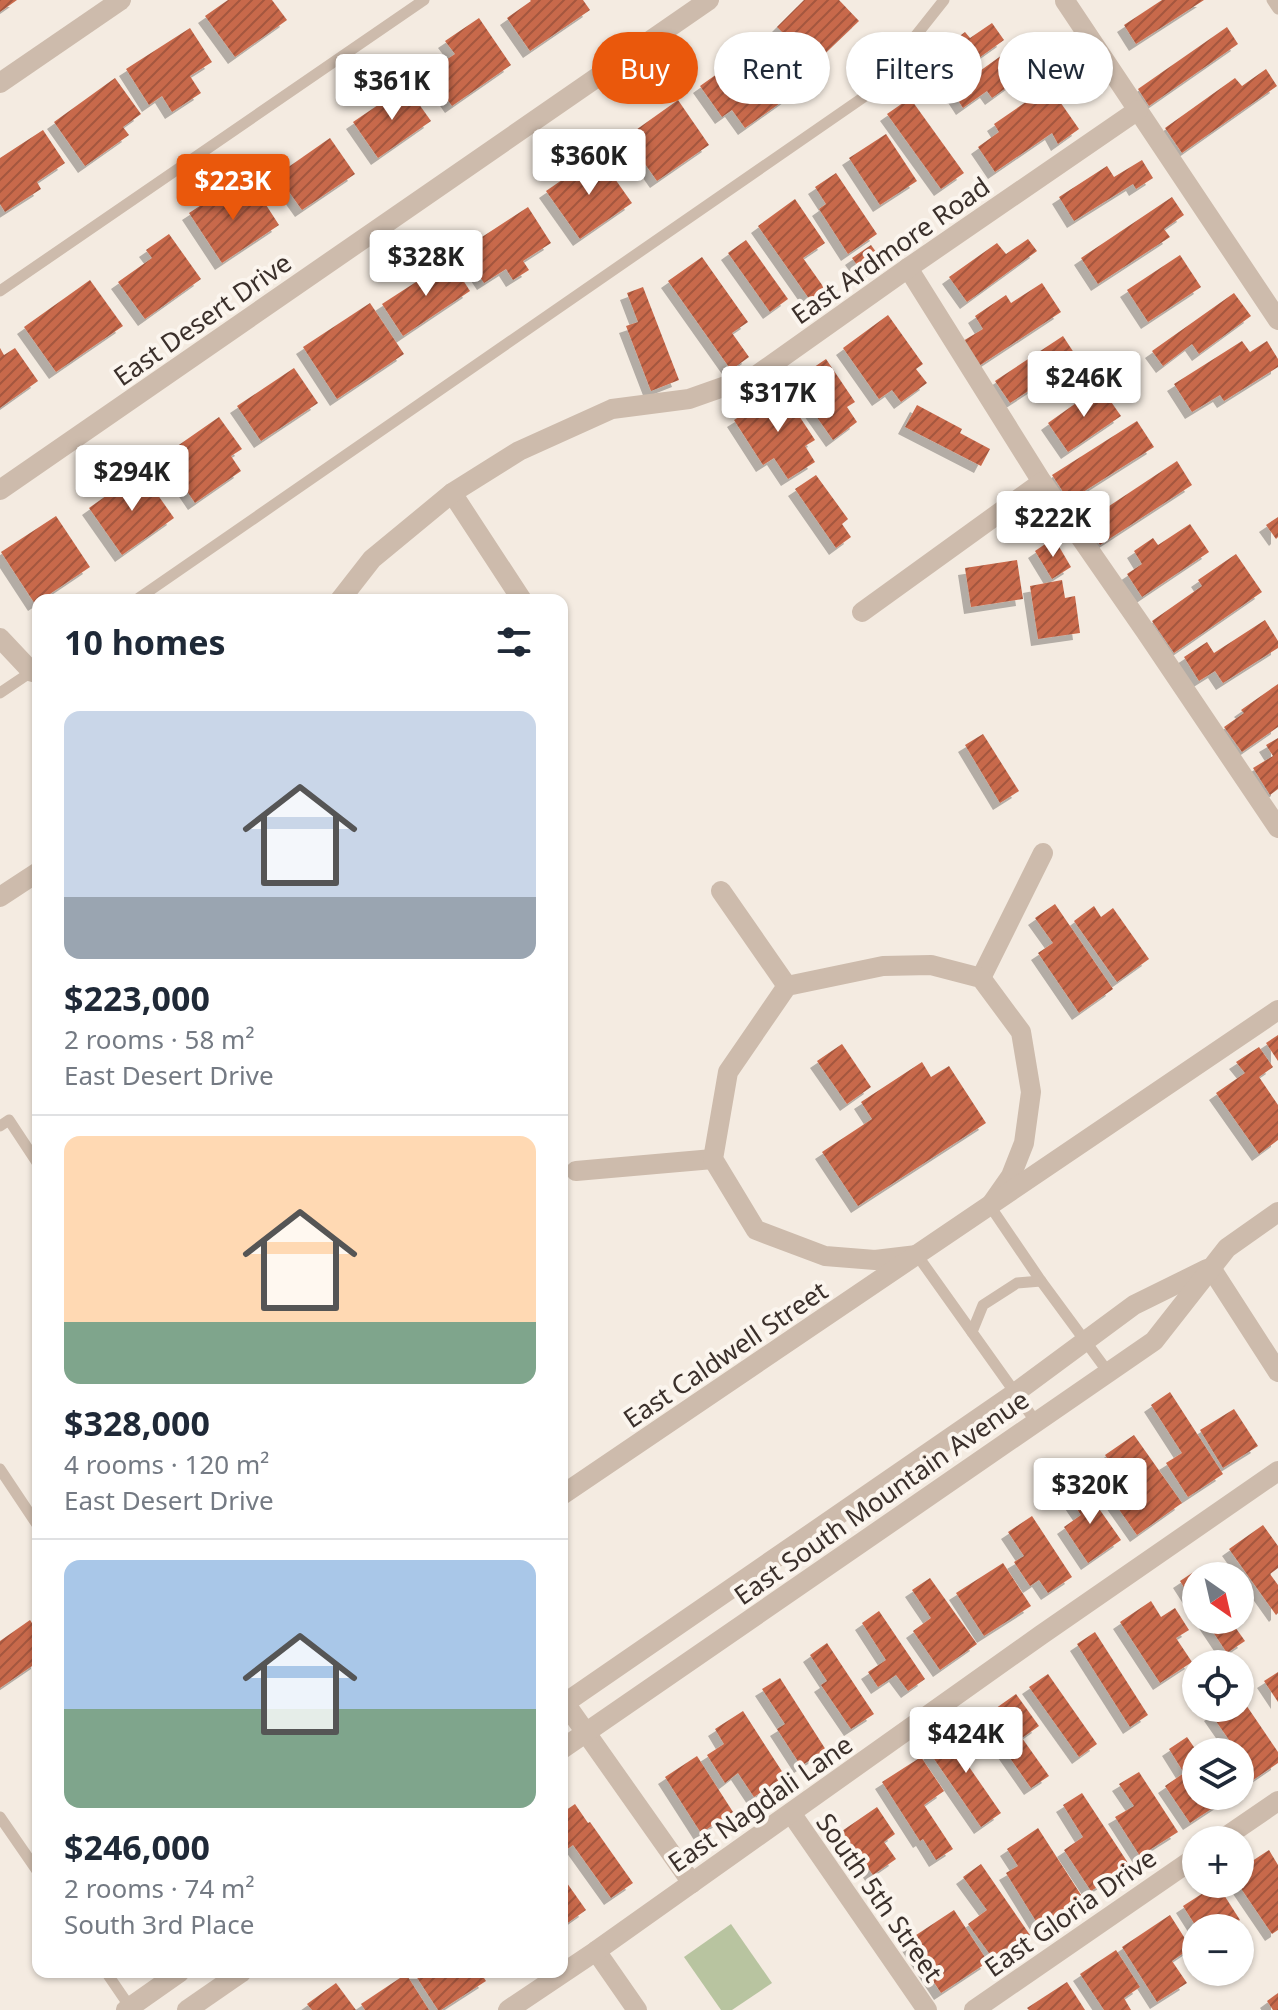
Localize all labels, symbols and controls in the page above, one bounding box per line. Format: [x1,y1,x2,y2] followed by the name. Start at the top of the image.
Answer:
[592,32,698,104] chip: Buy
[714,32,830,104] chip: Rent
[846,32,982,104] chip: Filters
[998,32,1113,104] chip: New
[336,54,448,122] pin: $361K
[354,62,430,98] text: $361K
[533,129,645,197] pin: $360K
[551,137,627,173] text: $360K
[177,154,289,222] pin: $223K
[195,162,271,198] text: $223K
[784,168,996,332] street label: East Ardmore Road
[370,230,482,298] pin: $328K
[388,238,464,274] text: $328K
[106,244,298,394] street label: East Desert Drive
[1028,351,1140,419] pin: $246K
[1046,359,1122,395] text: $246K
[722,366,834,434] pin: $317K
[740,374,816,410] text: $317K
[76,445,188,513] pin: $294K
[94,453,170,489] text: $294K
[997,491,1109,559] pin: $222K
[1015,499,1091,535] text: $222K
[64,619,226,665] text: 10 homes
[492,620,536,664] icon: filters
[228,763,372,907] icon: home
[64,975,210,1021] text: $223,000
[64,1021,254,1057] text: 2 rooms · 58 m²
[64,1057,274,1093] text: East Desert Drive
[228,1188,372,1332] icon: home
[616,1272,834,1436] street label: East Caldwell Street
[726,1381,1036,1613] street label: East South Mountain Avenue
[64,1400,210,1446] text: $328,000
[64,1446,269,1482] text: 4 rooms · 120 m²
[1034,1458,1146,1526] pin: $320K
[1052,1466,1128,1502] text: $320K
[64,1482,274,1518] text: East Desert Drive
[1182,1562,1254,1634] north arrow
[1182,1562,1254,1986] map controls
[228,1612,372,1756] icon: home
[1182,1650,1254,1722] button: locate
[910,1707,1022,1775] pin: $424K
[928,1715,1004,1751] text: $424K
[661,1726,859,1880] street label: East Nagdali Lane
[1182,1738,1254,1810] button: layers
[808,1806,952,1988] street label: South 5th Street
[64,1824,210,1870] text: $246,000
[1182,1826,1254,1898] button: +
[977,1839,1163,1985] street label: East Gloria Drive
[64,1870,254,1906] text: 2 rooms · 74 m²
[64,1906,254,1942] text: South 3rd Place
[1182,1914,1254,1986] button: −

